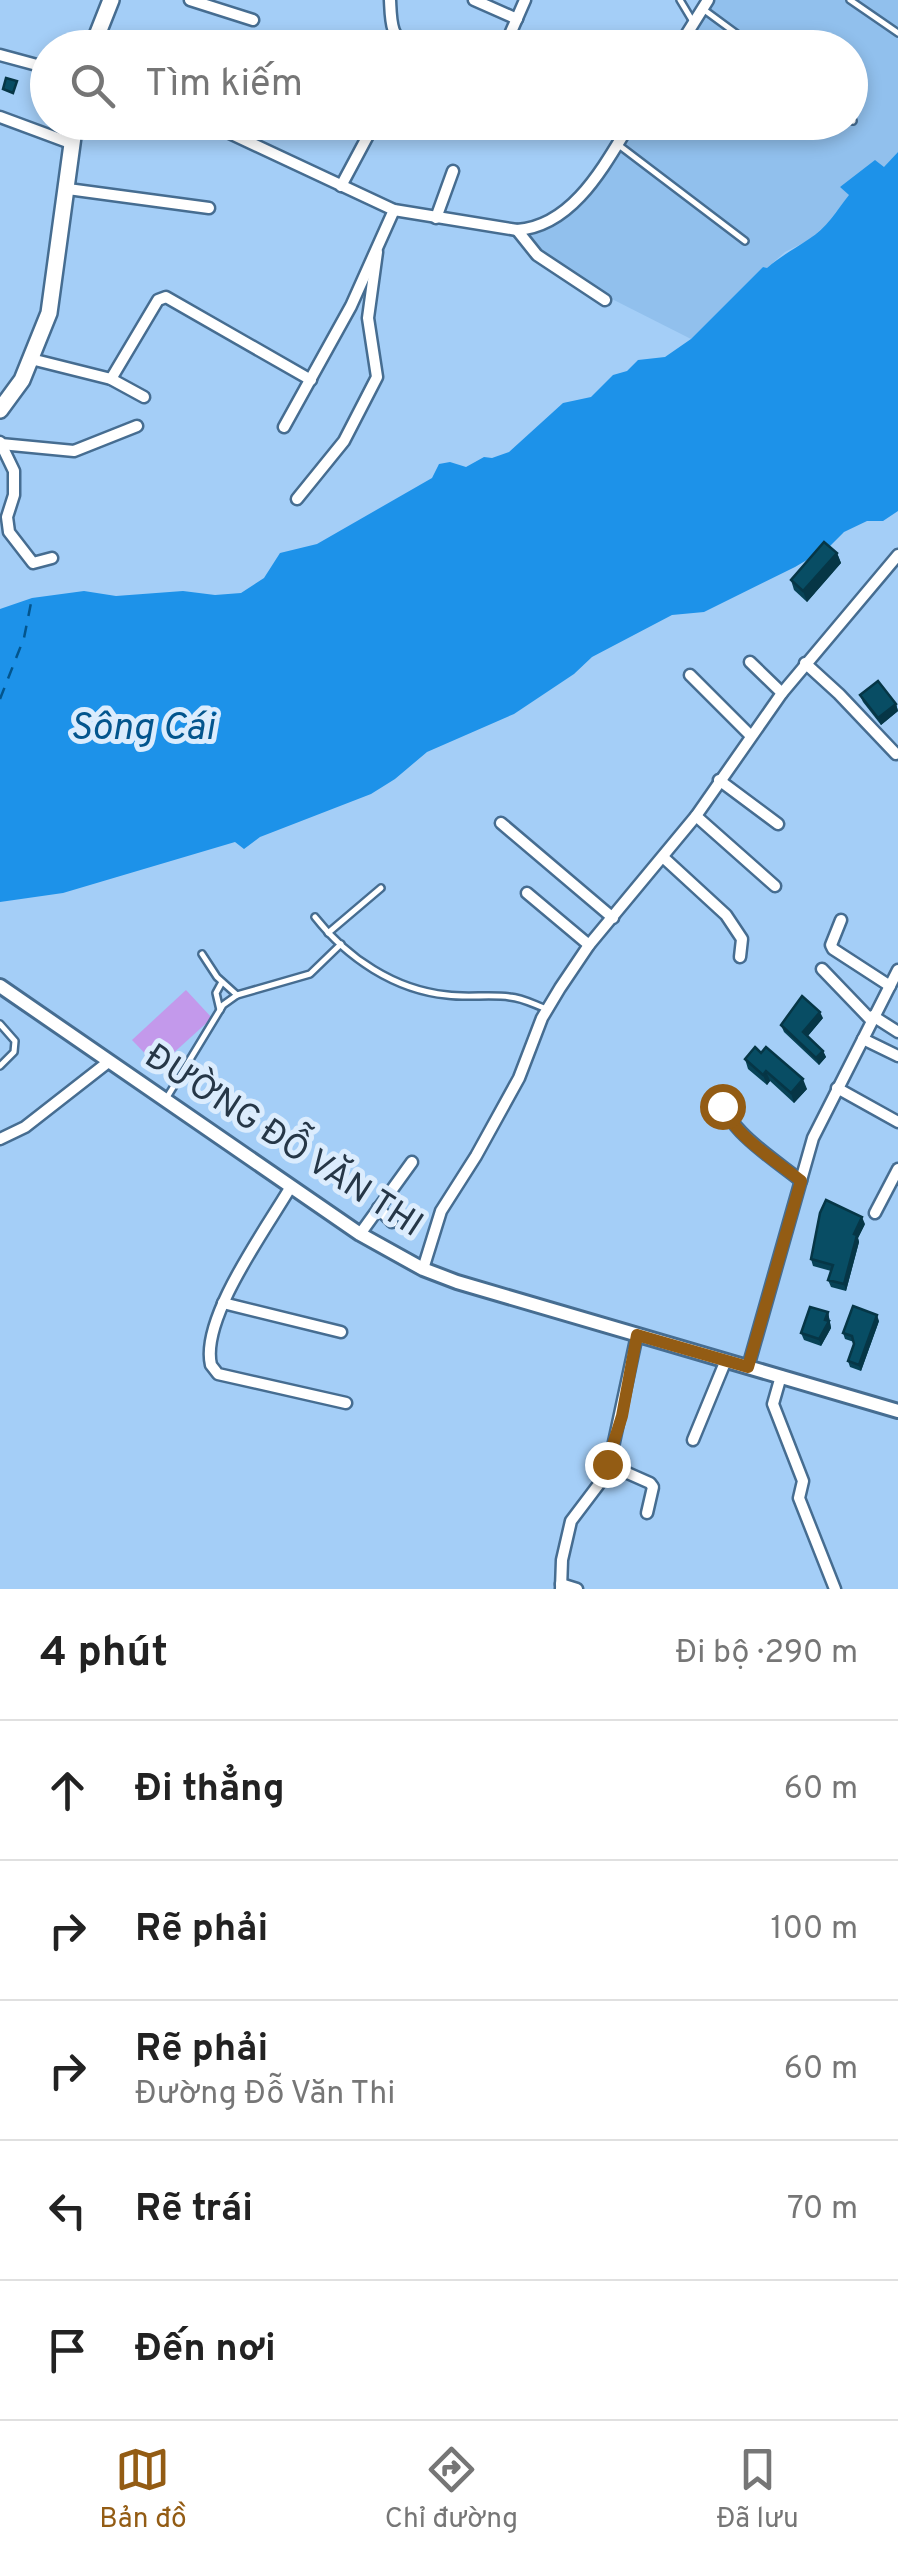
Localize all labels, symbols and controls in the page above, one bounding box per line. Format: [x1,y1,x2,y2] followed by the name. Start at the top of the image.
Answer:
[30,30,868,140] search box
[65,58,120,113] icon: search
[145,61,303,110] text: Tìm kiếm
[70,705,217,754] water label: Sông Cái
[136,1029,435,1248] street label: ĐƯỜNG ĐỖ VĂN THI
[700,1084,746,1130] route start
[585,1442,631,1488] route end
[40,1628,168,1681] text: 4 phút
[676,1634,858,1674] text: Đi bộ · 290 m
[40,1763,95,1818] icon: ahead
[135,1766,285,1815] text: Đi thẳng
[784,1770,858,1810] text: 60 m
[40,1903,95,1958] icon: right
[135,1906,268,1955] text: Rẽ phải
[771,1910,858,1950] text: 100 m
[135,2026,268,2075] text: Rẽ phải
[40,2043,95,2098] icon: right
[784,2050,858,2090] text: 60 m
[135,2075,395,2115] text: Đường Đỗ Văn Thi
[40,2183,95,2238] icon: left
[135,2186,253,2235] text: Rẽ trái
[787,2190,858,2230] text: 70 m
[40,2323,95,2378] icon: arrive
[135,2326,276,2375] text: Đến nơi
[99,2442,187,2538] tab: Bản đồ
[385,2442,518,2538] tab: Chỉ đường
[716,2442,799,2538] tab: Đã lưu

